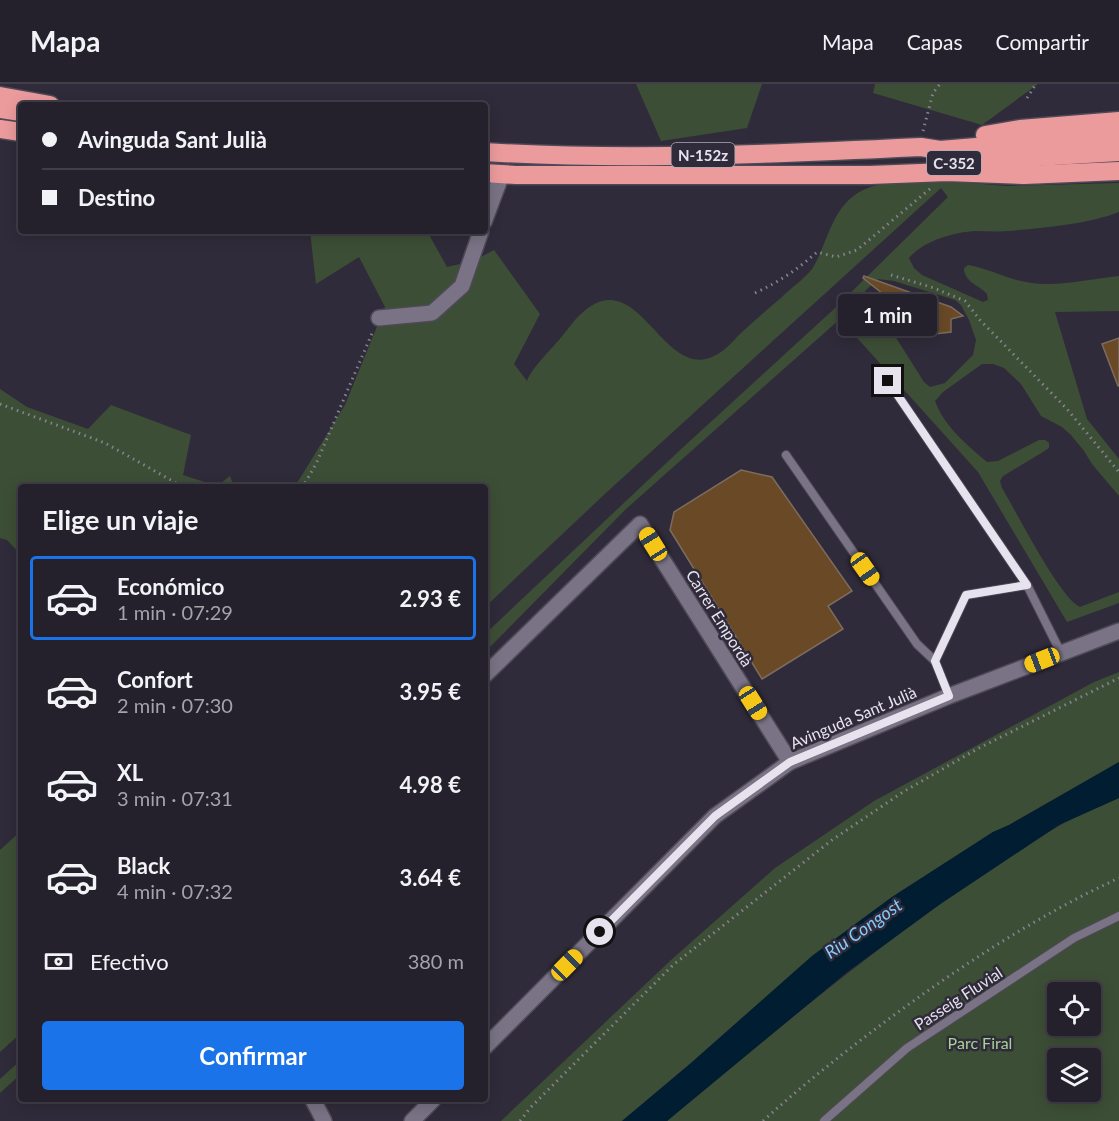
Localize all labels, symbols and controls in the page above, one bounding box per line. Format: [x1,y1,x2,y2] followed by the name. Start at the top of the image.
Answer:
[30,24,100,58] text: Mapa
[822,29,874,54] text: Mapa
[907,29,963,54] text: Capas
[996,29,1089,54] text: Compartir
[78,126,267,153] text: Avinguda Sant Julià
[672,143,734,167] road number: N-152z
[927,151,981,175] road number: C-352
[78,184,155,211] text: Destino
[838,294,938,336] callout: 1 min
[863,303,912,327] text: 1 min
[874,367,901,394] route end
[42,503,199,536] text: Elige un viaje
[636,524,670,564] car
[847,549,883,589] car
[683,566,757,670] street label: Carrer Empordà
[45,571,99,625] icon: car
[117,573,224,600] text: Económico
[399,585,461,612] text: 2.93 €
[117,600,233,624] text: 1 min · 07:29
[1022,645,1062,675] car
[45,664,99,718] icon: car
[117,666,193,693] text: Confort
[399,678,461,705] text: 3.95 €
[787,682,919,752] street label: Avinguda Sant Julià
[736,683,770,723] car
[117,693,233,717] text: 2 min · 07:30
[45,757,99,811] icon: car
[117,759,143,786] text: XL
[399,771,461,798] text: 4.98 €
[117,786,233,810] text: 3 min · 07:31
[45,850,99,904] icon: car
[117,852,170,879] text: Black
[399,864,461,891] text: 3.64 €
[117,879,233,903] text: 4 min · 07:32
[820,893,906,963] water label: Riu Congost
[586,918,613,945] route start
[42,945,75,978] icon: cash
[548,946,586,984] car
[90,948,169,975] text: Efectivo
[408,949,464,973] text: 380 m
[910,962,1006,1034] street label: Passeig Fluvial
[1047,982,1101,1102] map controls
[1047,982,1101,1036] button: locate
[42,1021,464,1090] button: Confirmar
[948,1033,1012,1052] park label: Parc Firal
[1047,1048,1101,1102] button: layers

